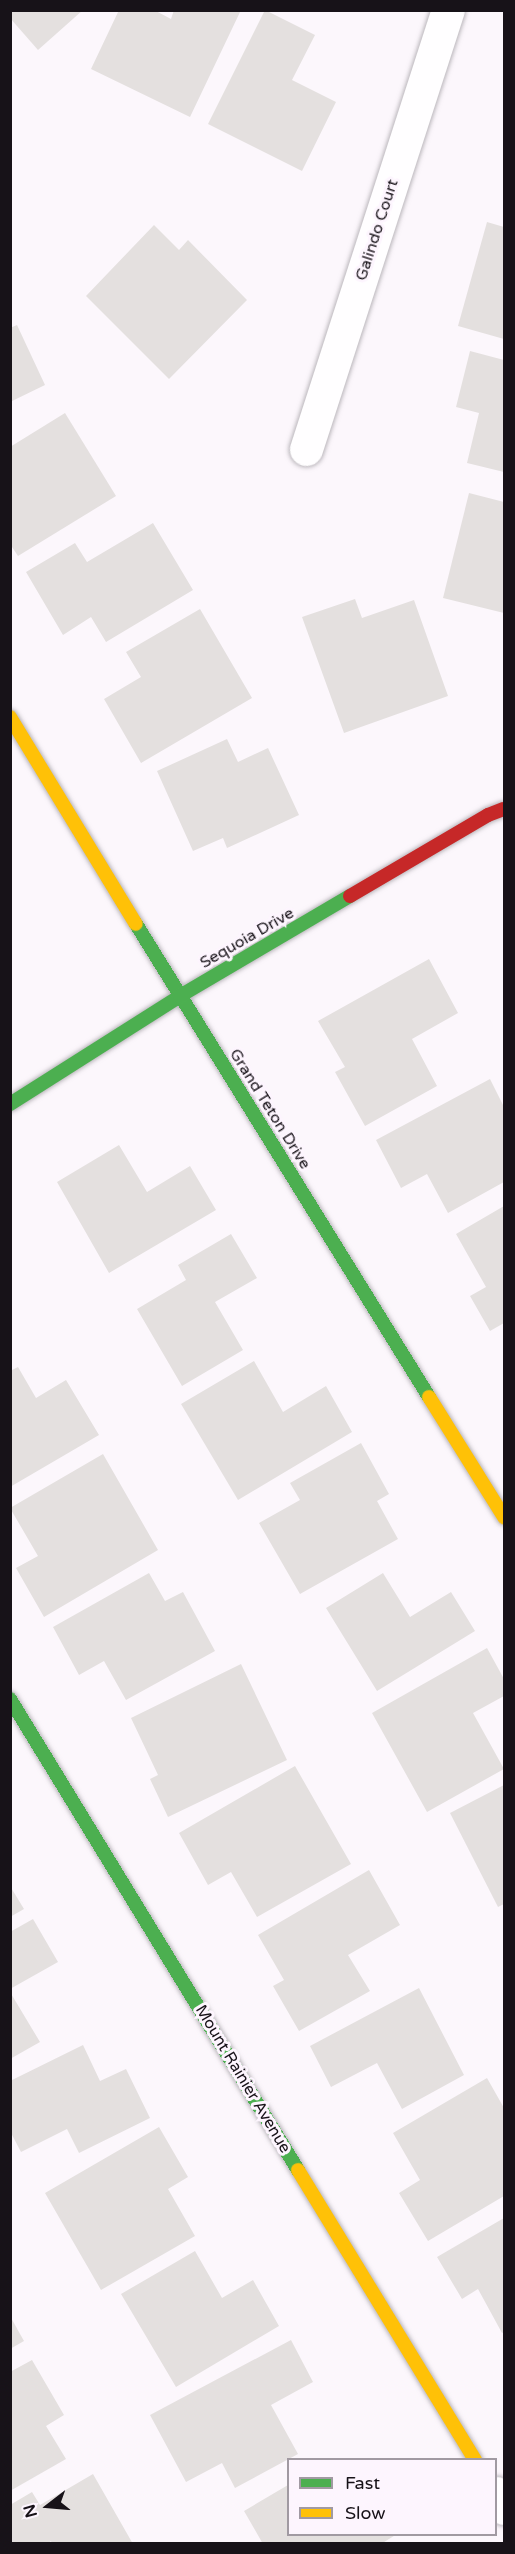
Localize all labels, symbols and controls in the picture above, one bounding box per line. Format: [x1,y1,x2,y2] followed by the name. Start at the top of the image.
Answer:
[352,177,402,283] street label: Galindo Court
[197,903,297,973] street label: Sequoia Drive
[225,1045,315,1173] street label: Grand Teton Drive
[191,2002,295,2156] street label: Mount Rainier Avenue
[287,2458,497,2536] legend
[345,2472,380,2494] text: Fast
[18,2476,78,2536] north arrow
[19,2502,42,2520] text: N
[345,2502,386,2524] text: Slow

